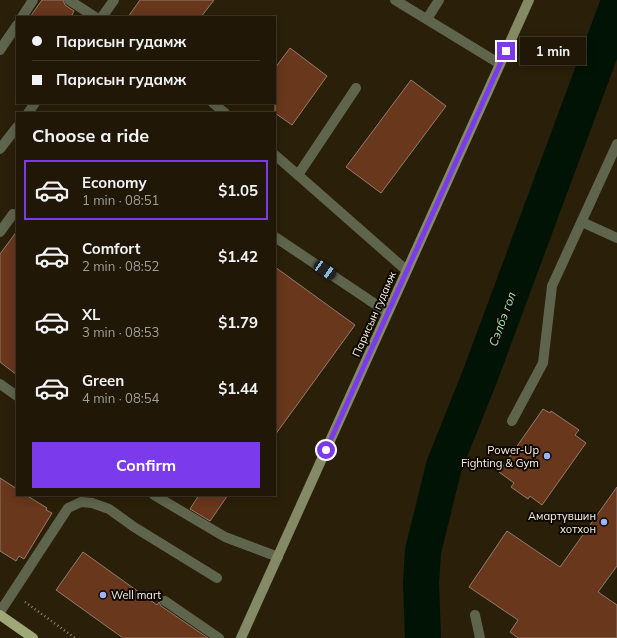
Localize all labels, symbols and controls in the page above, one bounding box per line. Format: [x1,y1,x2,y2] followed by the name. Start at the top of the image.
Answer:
[56,32,186,51] text: Парисын гудамж
[520,37,586,65] callout: 1 min
[497,42,515,60] route end
[536,43,570,59] text: 1 min
[56,70,186,89] text: Парисын гудамж
[32,124,149,147] text: Choose a ride
[34,172,70,208] icon: car
[82,173,147,192] text: Economy
[218,181,258,200] text: $1.05
[82,192,159,208] text: 1 min · 08:51
[34,238,70,274] icon: car
[82,239,140,258] text: Comfort
[218,247,258,266] text: $1.42
[82,258,159,274] text: 2 min · 08:52
[312,258,338,282] car
[349,269,399,359] street label: Парисын гудамж
[485,290,519,348] water label: Сэлбэ гол
[34,304,70,340] icon: car
[82,305,100,324] text: XL
[218,313,258,332] text: $1.79
[82,324,159,340] text: 3 min · 08:53
[34,370,70,406] icon: car
[82,371,124,390] text: Green
[218,379,258,398] text: $1.44
[82,390,159,406] text: 4 min · 08:54
[317,441,335,459] route start
[32,442,260,488] button: Confirm
[461,443,539,470] place label: Power-Up Fighting & Gym
[542,451,552,461] marker: Power-Up Fighting & Gym
[528,509,596,536] place label: Амартүвшин хотхон
[599,517,609,527] marker: Амартүвшин хотхон
[111,588,161,602] place label: Well mart
[98,590,108,600] marker: Well mart

